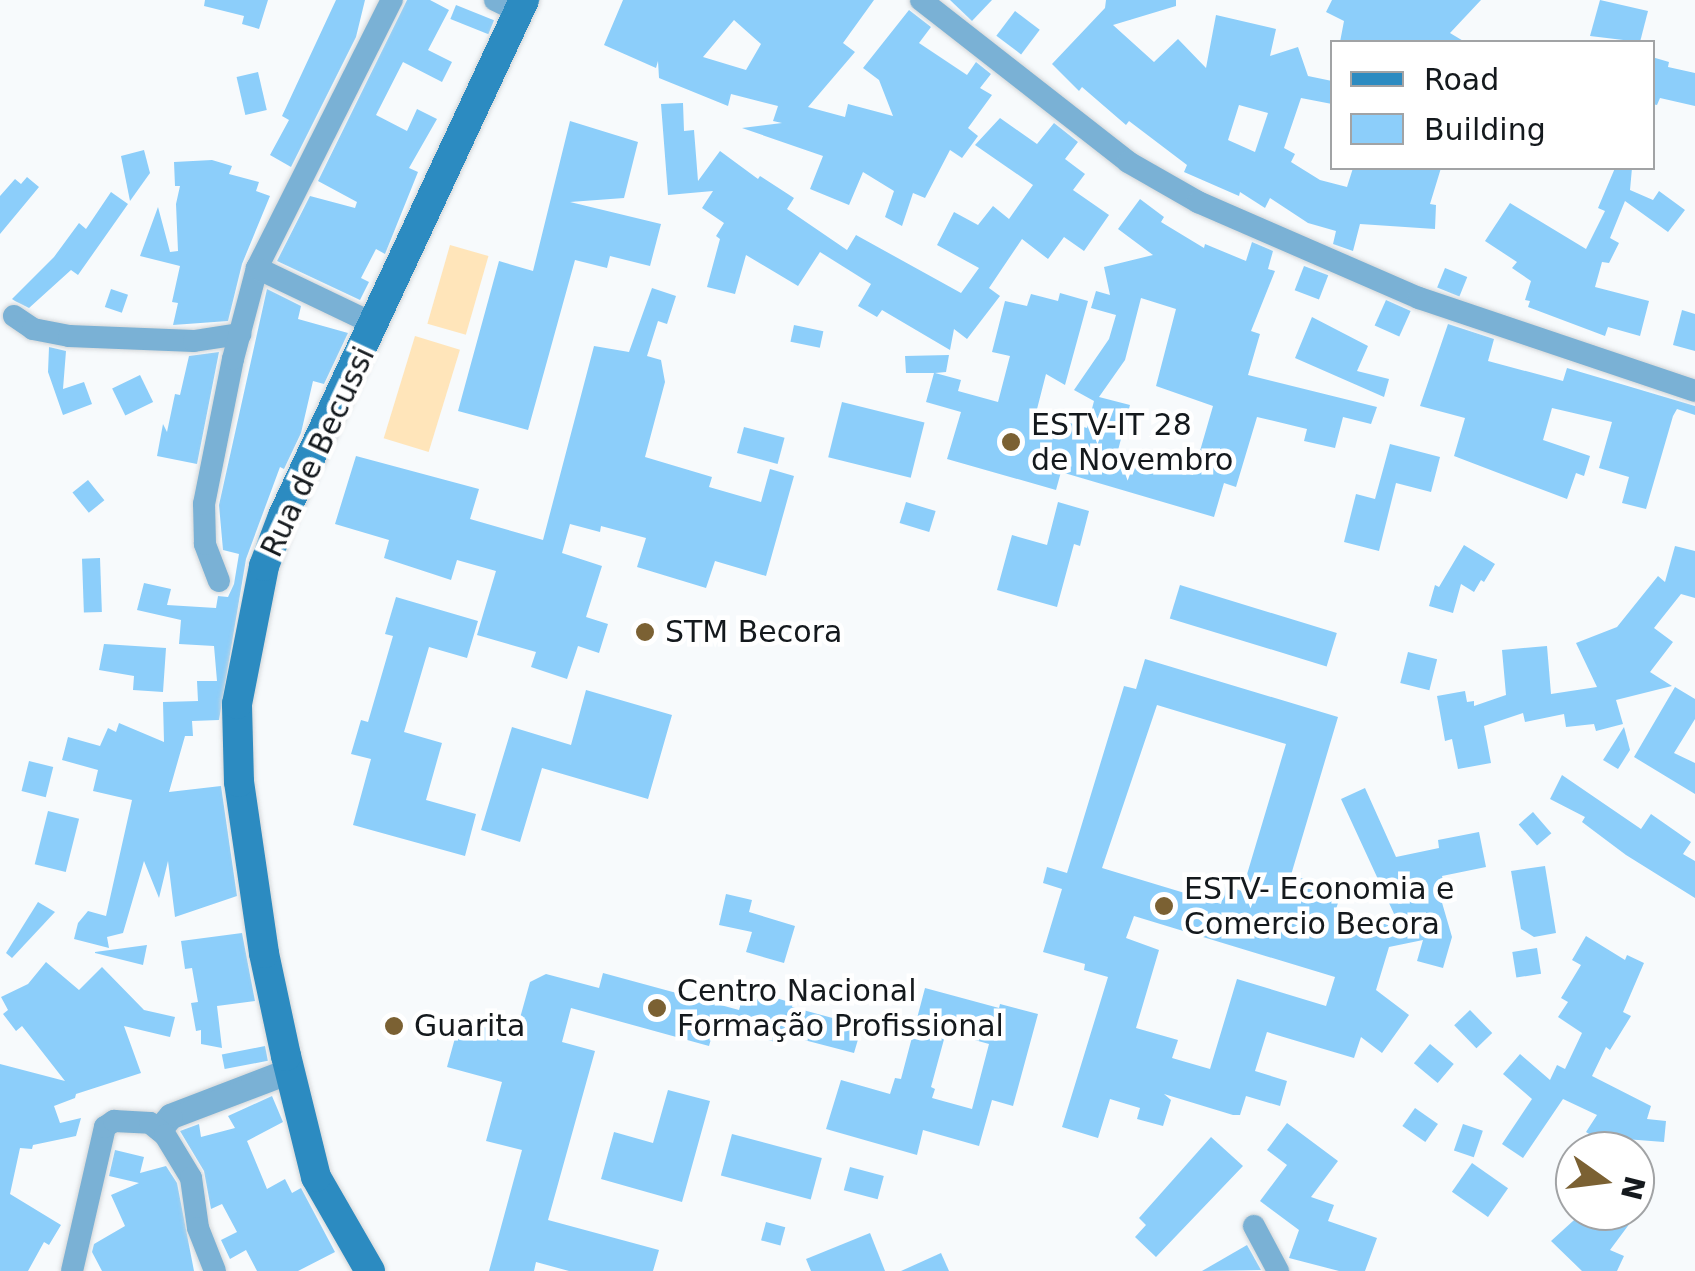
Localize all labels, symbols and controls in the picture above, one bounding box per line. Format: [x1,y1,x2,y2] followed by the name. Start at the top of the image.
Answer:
[1330,40,1655,170] legend
[1424,62,1499,97] text: Road
[1424,112,1546,147] text: Building
[254,341,382,563] street label: Rua de Becussi
[1031,407,1233,478] place label: ESTV-IT 28 de Novembro
[1000,431,1022,453] marker: ESTV-IT 28 de Novembro
[665,614,842,650] place label: STM Becora
[634,621,656,643] marker: STM Becora
[1184,871,1455,942] place label: ESTV- Economia e Comercio Becora
[1153,895,1175,917] marker: ESTV- Economia e Comercio Becora
[677,973,1004,1044] place label: Centro Nacional Formação Profissional
[646,997,668,1019] marker: Centro Nacional Formação Profissional
[414,1008,525,1044] place label: Guarita
[383,1015,405,1037] marker: Guarita
[1555,1131,1655,1231] north arrow
[1614,1173,1651,1203] text: N

